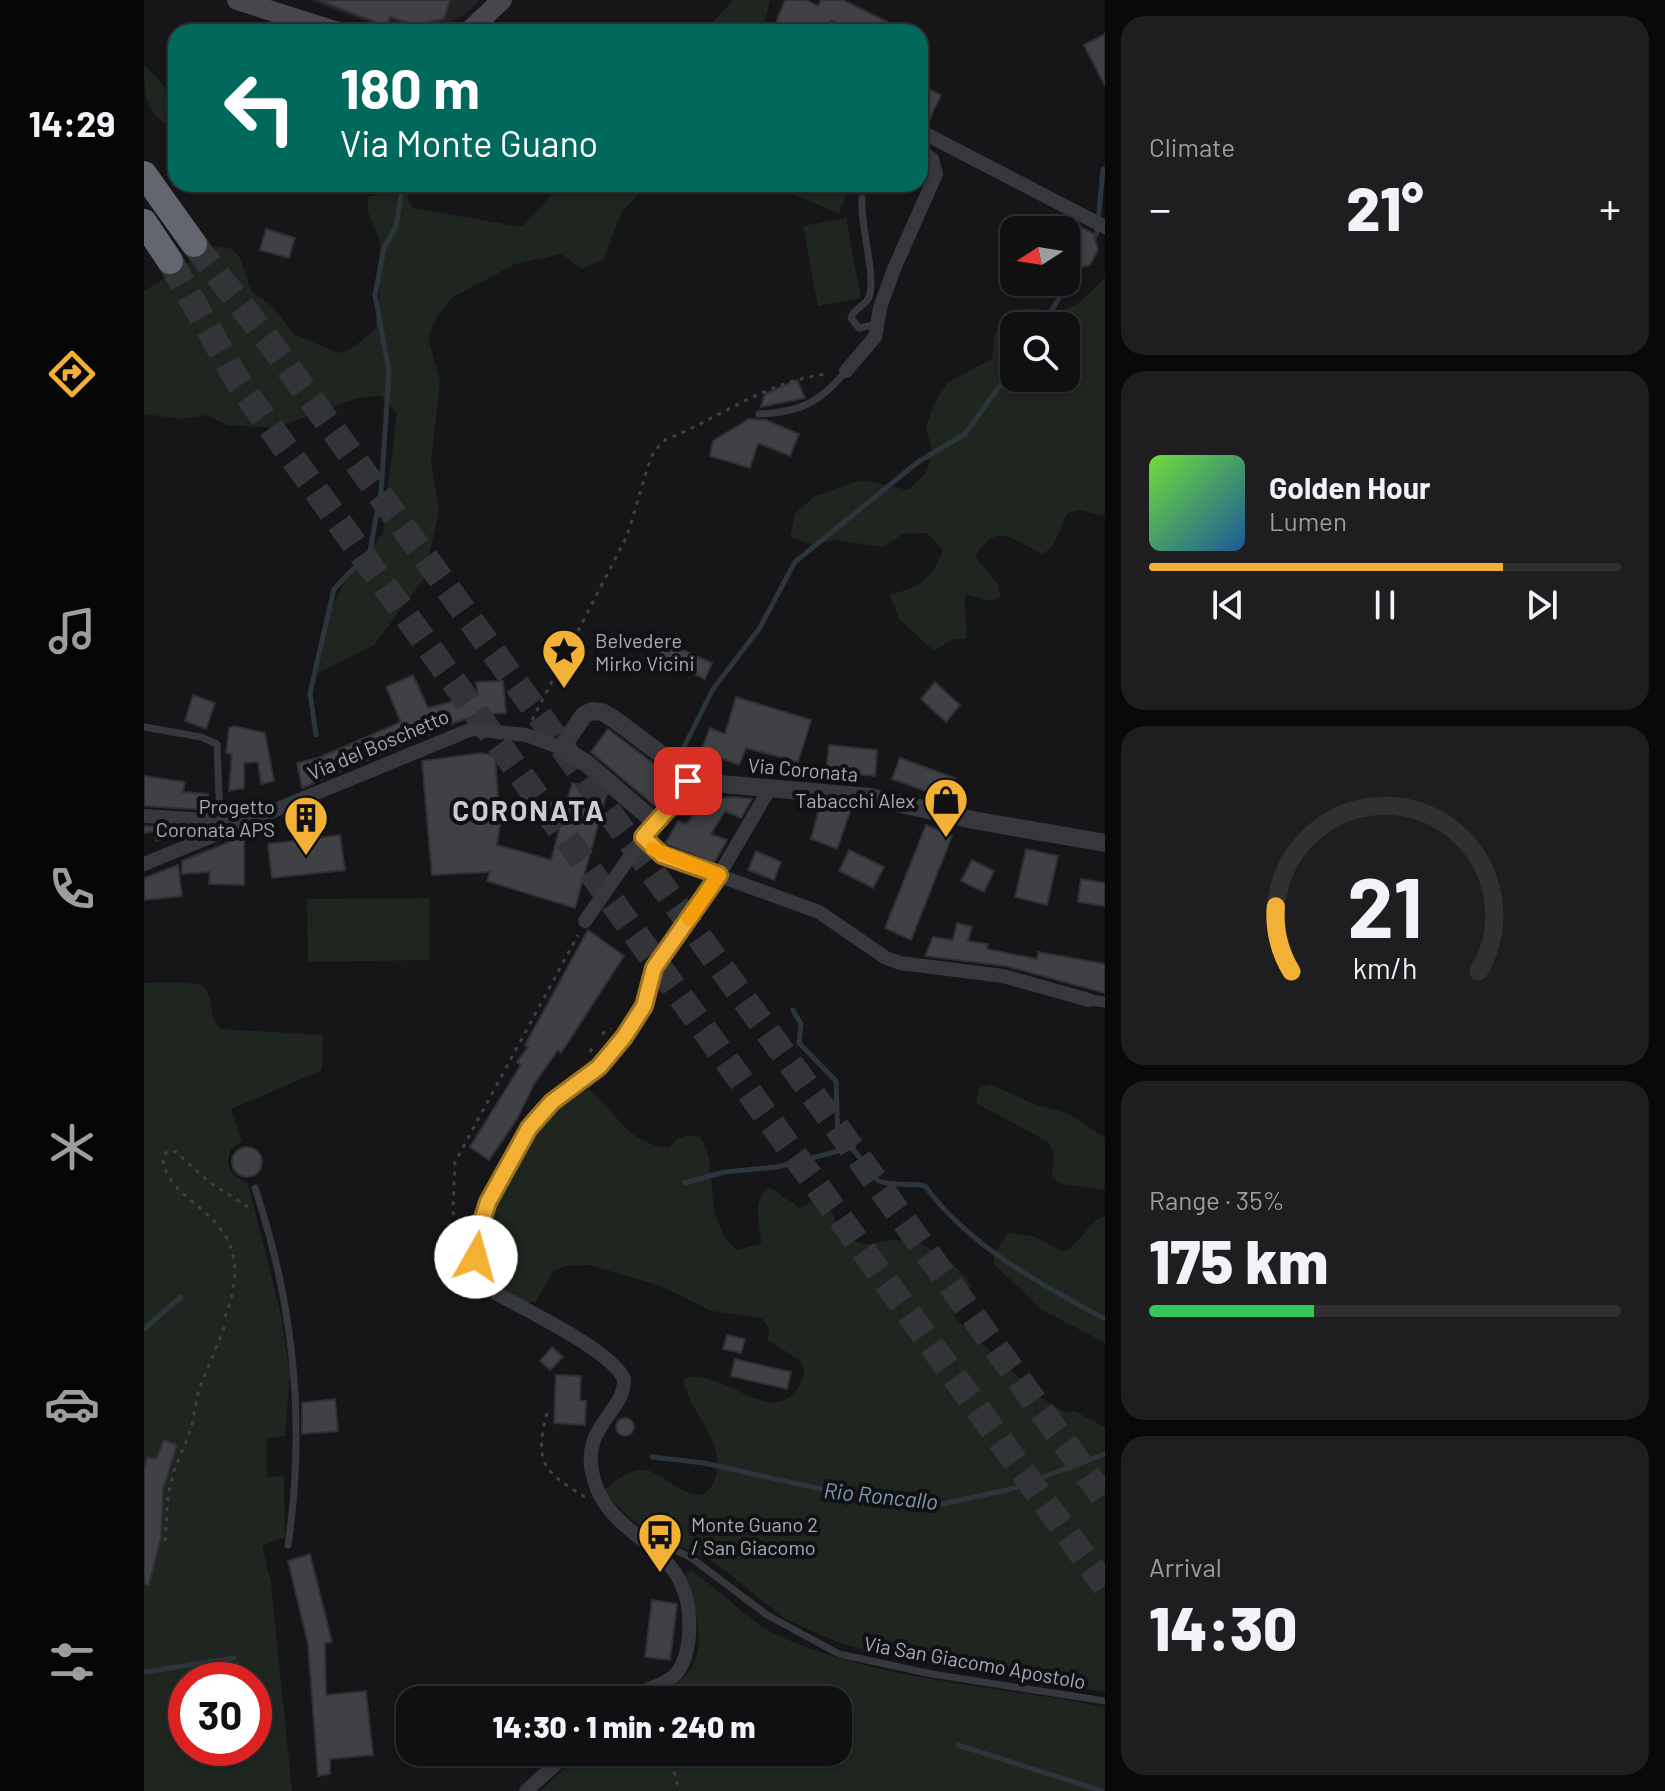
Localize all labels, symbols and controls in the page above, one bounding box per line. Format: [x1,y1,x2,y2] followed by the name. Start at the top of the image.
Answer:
[340,53,480,120] text: 180 m
[208,56,312,160] icon: left
[29,101,115,144] text: 14:29
[340,121,598,164] text: Via Monte Guano
[1149,131,1235,162] text: Climate
[1346,171,1424,243] text: 21°
[1149,181,1171,234] text: −
[1599,181,1621,234] text: +
[1000,216,1080,296] north arrow
[1000,216,1080,392] map controls
[1000,312,1080,392] button: search
[44,346,100,402] icon: directions
[1269,469,1431,505] text: Golden Hour
[1269,505,1347,536] text: Lumen
[1206,583,1250,627] icon: previous
[1363,583,1407,627] icon: pause
[1520,583,1564,627] icon: next
[44,603,100,659] icon: music
[540,627,588,690] place icon: Belvedere Mirko Vicini
[595,628,694,675] place label: Belvedere Mirko Vicini
[304,703,452,785] street label: Via del Boschetto
[654,747,722,815] pin
[747,752,859,786] street label: Via Coronata
[666,759,710,803] icon: arrive
[922,776,970,839] shop icon: Tabacchi Alex
[795,788,915,812] place label: Tabacchi Alex
[452,793,606,827] district label: CORONATA
[156,794,275,841] place label: Progetto Coronata APS
[282,794,330,857] building icon: Progetto Coronata APS
[1347,854,1423,954] text: 21
[44,861,100,917] icon: phone
[1353,950,1417,985] text: km/h
[44,1119,100,1175] icon: climate
[1149,1184,1285,1215] text: Range · 35%
[434,1215,518,1299] position arrow
[1149,1224,1328,1296] text: 175 km
[44,1376,100,1432] icon: car
[823,1476,939,1514] water label: Rio Roncallo
[636,1511,684,1574] bus stop icon: Monte Guano 2 / San Giacomo
[691,1512,818,1559] place label: Monte Guano 2 / San Giacomo
[1149,1551,1222,1582] text: Arrival
[1149,1591,1297,1663] text: 14:30
[862,1631,1088,1693] street label: Via San Giacomo Apostolo
[44,1634,100,1690] icon: filters
[168,1662,272,1766] speed limit sign: 30
[493,1708,755,1744] text: 14:30 · 1 min · 240 m

